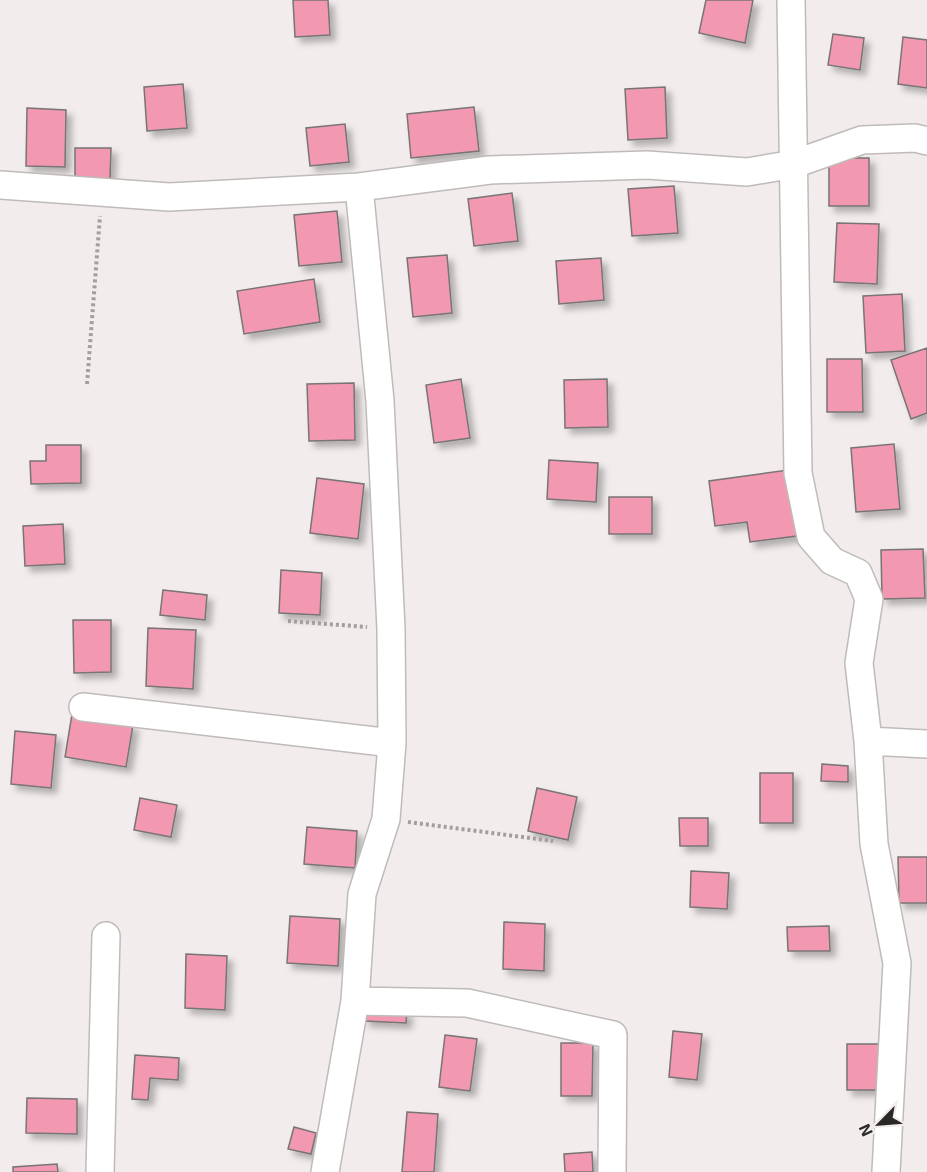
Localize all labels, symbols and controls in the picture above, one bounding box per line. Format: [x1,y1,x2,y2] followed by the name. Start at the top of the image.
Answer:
[849,1094,909,1154] north arrow
[854,1121,876,1140] text: N

